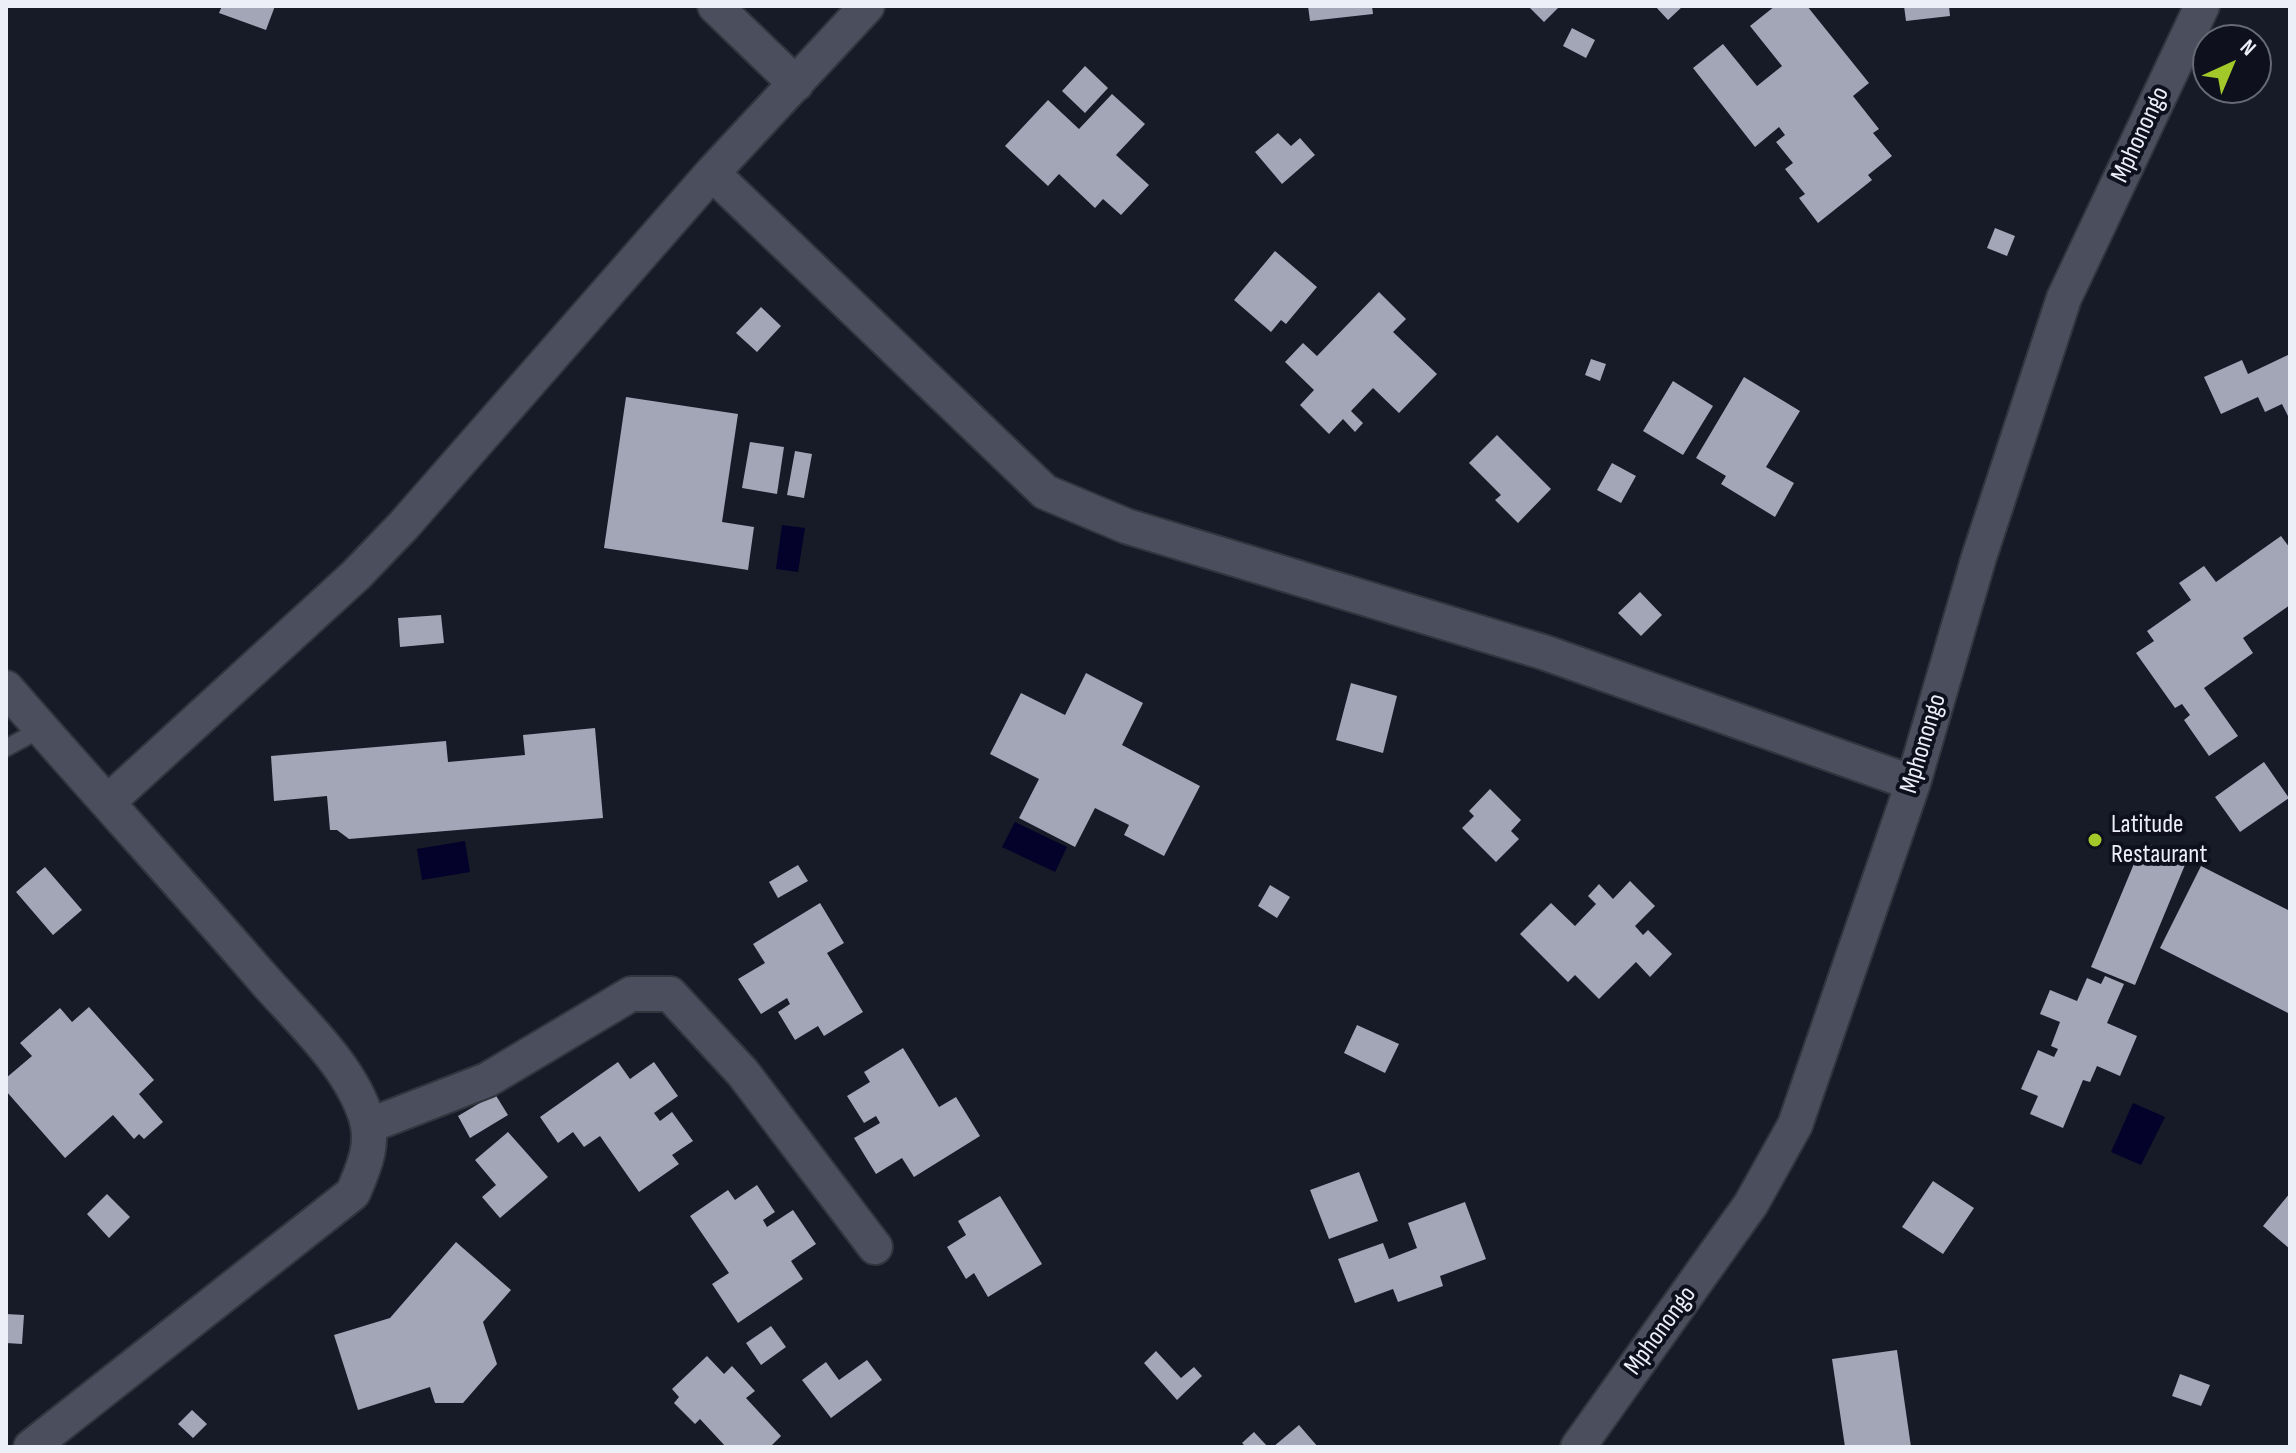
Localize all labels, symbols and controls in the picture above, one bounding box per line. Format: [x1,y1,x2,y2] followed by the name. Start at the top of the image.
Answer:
[2192,24,2272,104] north arrow
[2234,34,2261,62] text: N
[2105,82,2177,188] street label: Mphonongo
[1894,691,1954,797] street label: Mphonongo
[2111,809,2207,870] place label: Latitude Restaurant
[2086,831,2104,849] marker: Latitude Restaurant
[1618,1280,1704,1382] street label: Mphonongo

